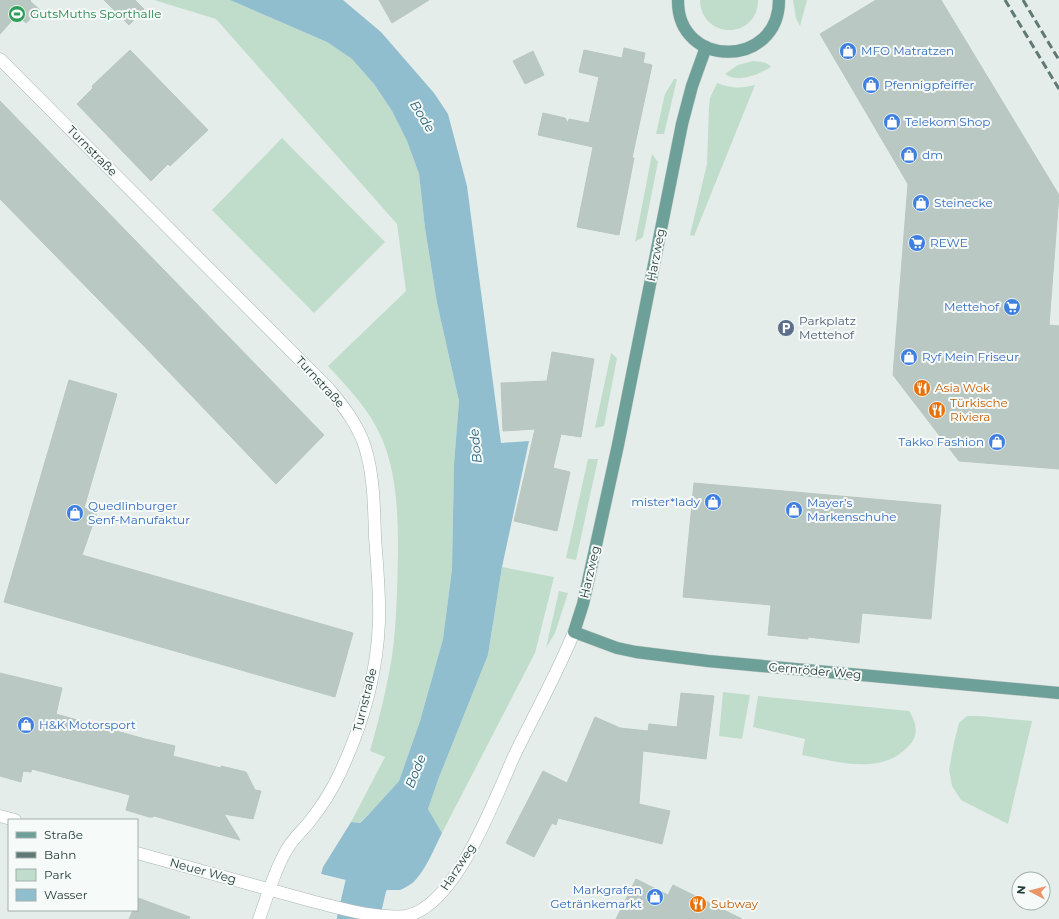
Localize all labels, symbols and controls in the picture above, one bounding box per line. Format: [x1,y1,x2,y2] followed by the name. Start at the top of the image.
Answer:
[7,4,27,24] sports icon: GutsMuths Sporthalle
[30,6,161,21] place label: GutsMuths Sporthalle
[838,41,858,61] shop icon: MFO Matratzen
[861,43,954,58] place label: MFO Matratzen
[861,75,881,95] shop icon: Pfennigpfeiffer
[884,77,974,92] place label: Pfennigpfeiffer
[407,97,439,135] water label: Bode
[882,112,902,132] shop icon: Telekom Shop
[905,114,990,129] place label: Telekom Shop
[64,122,121,179] street label: Turnstraße
[899,145,919,165] shop icon: dm
[922,147,943,162] place label: dm
[911,193,931,213] shop icon: Steinecke
[934,195,993,210] place label: Steinecke
[643,227,668,283] street label: Harzweg
[907,233,927,253] supermarket icon: REWE
[930,235,968,250] place label: REWE
[1002,297,1022,317] supermarket icon: Mettehof
[944,299,1000,314] place label: Mettehof
[799,313,856,342] place label: Parkplatz Mettehof
[776,318,796,338] parking icon: Parkplatz Mettehof
[899,347,919,367] shop icon: Ryf Mein Friseur
[922,349,1019,364] place label: Ryf Mein Friseur
[293,353,348,411] street label: Turnstraße
[912,378,932,398] restaurant icon: Asia Wok
[935,380,991,395] place label: Asia Wok
[950,395,1008,424] place label: Türkische Riviera
[927,400,947,420] restaurant icon: Türkische Riviera
[465,428,485,464] water label: Bode
[987,432,1007,452] shop icon: Takko Fashion
[898,434,984,449] place label: Takko Fashion
[703,492,723,512] shop icon: mister*lady
[631,494,700,509] place label: mister*lady
[807,495,897,524] place label: Mayer’s Markenschuhe
[88,498,190,527] place label: Quedlinburger Senf-Manufaktur
[784,500,804,520] shop icon: Mayer’s Markenschuhe
[65,503,85,523] shop icon: Quedlinburger Senf-Manufaktur
[576,544,603,600] street label: Harzweg
[768,659,862,682] street label: Gernröder Weg
[349,667,380,733] street label: Turnstraße
[16,715,36,735] shop icon: H&K Motorsport
[39,717,136,732] place label: H&K Motorsport
[401,752,429,790] water label: Bode
[8,819,138,911] legend
[44,827,83,842] text: Straße
[437,840,478,893] street label: Harzweg
[44,847,76,862] text: Bahn
[168,854,238,887] street label: Neuer Weg
[44,867,72,882] text: Park
[1011,871,1051,911] north arrow
[550,882,642,911] place label: Markgrafen Getränkemarkt
[1014,885,1029,895] text: N
[44,887,88,902] text: Wasser
[645,887,665,907] shop icon: Markgrafen Getränkemarkt
[688,894,708,914] restaurant icon: Subway
[711,896,759,911] place label: Subway

